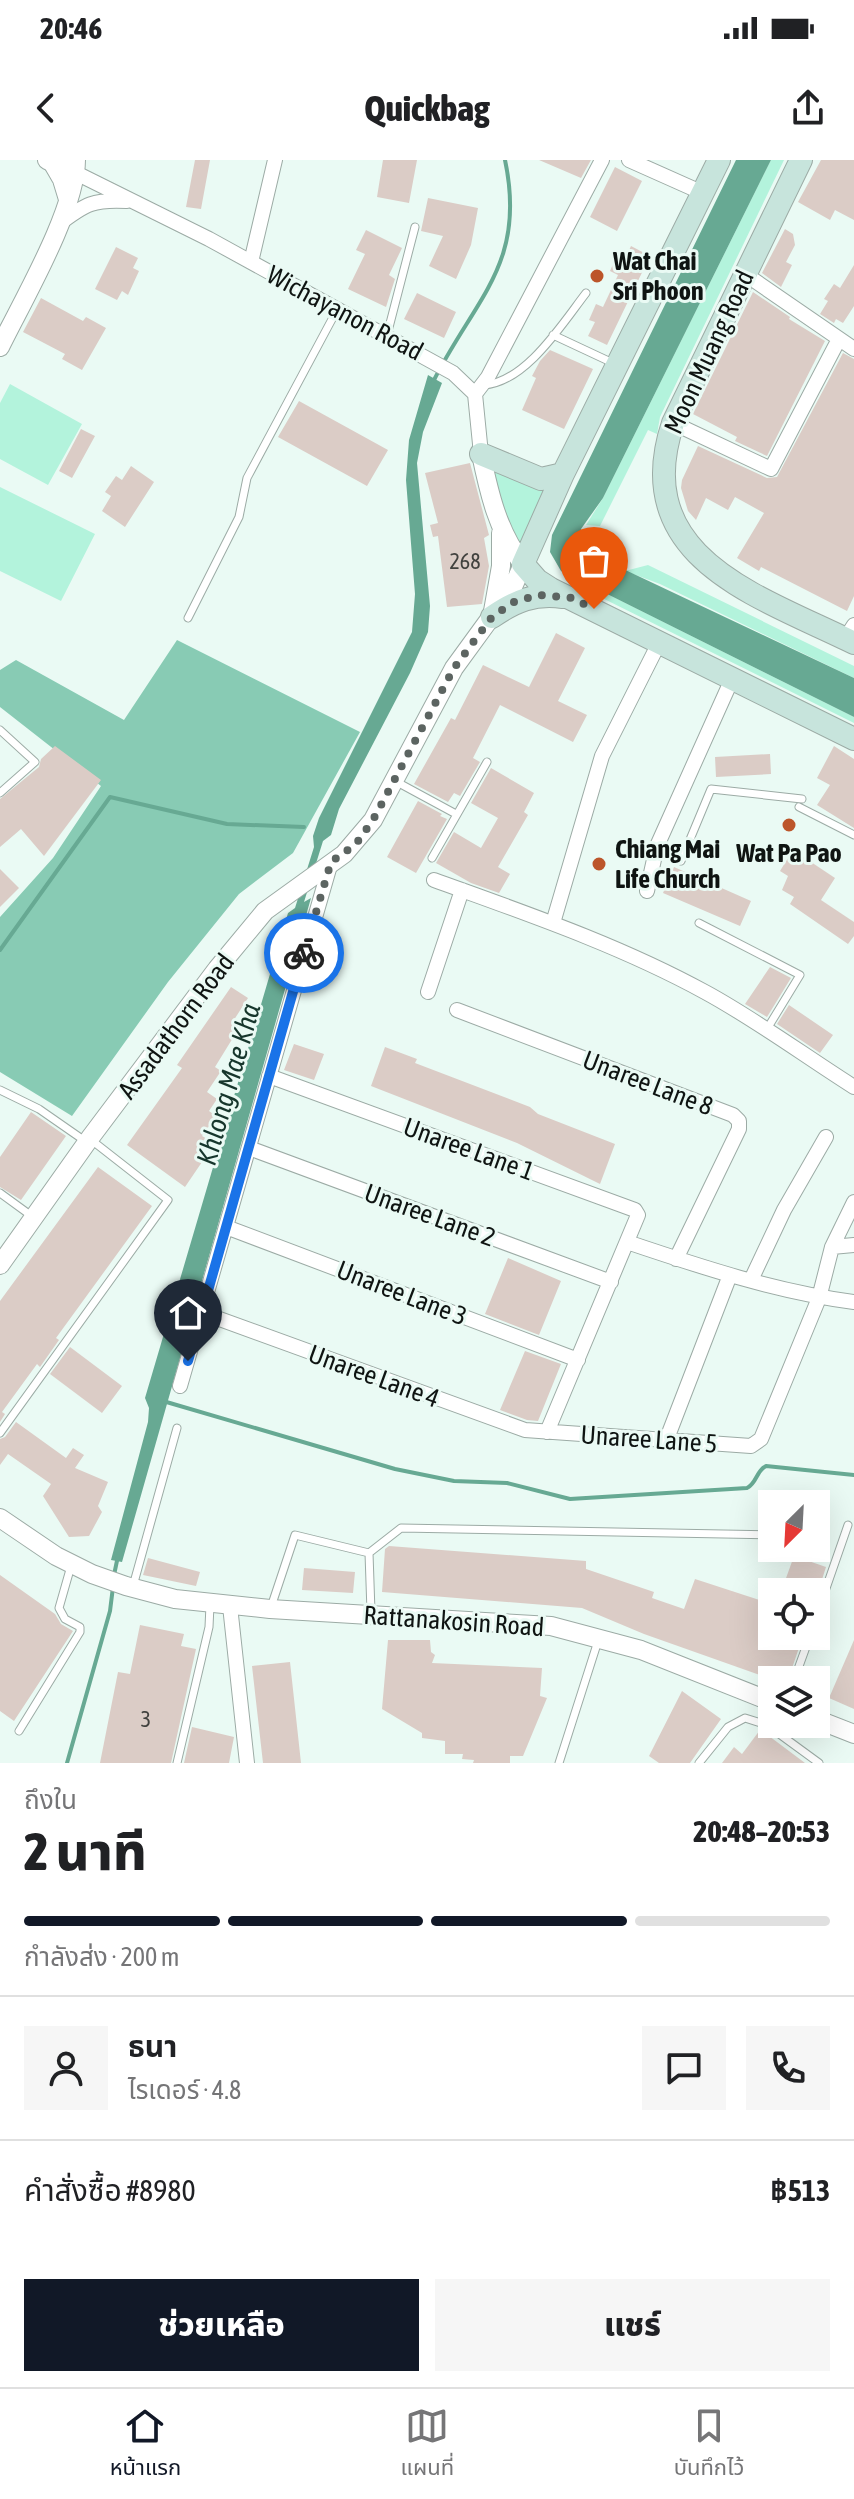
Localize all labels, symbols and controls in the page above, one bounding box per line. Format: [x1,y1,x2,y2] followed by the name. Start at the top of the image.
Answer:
[40,11,102,45] text: 20:46
[24,86,68,130] icon: back
[786,86,830,130] icon: share
[364,87,490,129] text: Quickbag
[612,246,704,306] place label: Wat Chai Sri Phoon
[262,259,428,367] street label: Wichayanon Road
[658,265,760,439] street label: Moon Muang Road
[588,267,606,285] marker: Wat Chai Sri Phoon
[560,527,628,609] pin
[572,539,616,583] icon: bag
[449,548,481,574] house number: 268
[780,816,798,834] marker: Wat Pa Pao
[615,834,720,894] place label: Chiang Mai Life Church
[735,838,842,868] place label: Wat Pa Pao
[590,855,608,873] marker: Chiang Mai Life Church
[264,913,344,993] courier
[282,931,326,975] icon: bike
[112,948,240,1104] street label: Assadathorn Road
[190,999,266,1169] water label: Khlong Mae Kha
[579,1044,717,1122] street label: Unaree Lane 8
[399,1111,539,1187] street label: Unaree Lane 1
[360,1177,500,1253] street label: Unaree Lane 2
[333,1254,471,1332] street label: Unaree Lane 3
[154,1279,222,1361] pin
[166,1291,210,1335] icon: home
[304,1338,444,1414] street label: Unaree Lane 4
[580,1419,718,1459] street label: Unaree Lane 5
[758,1490,830,1562] north arrow
[758,1490,830,1738] map controls
[758,1578,830,1650] button: locate
[363,1600,545,1642] street label: Rattanakosin Road
[758,1666,830,1738] button: layers
[141,1706,151,1732] house number: 3
[24,1785,77,1815] text: ถึงใน
[693,1814,830,1848] text: 20:48–20:53
[24,1821,147,1881] text: 2 นาที
[24,1942,179,1972] text: กำลังส่ง · 200 m
[24,2026,108,2110] button: person
[642,2026,726,2110] button: chat
[746,2026,830,2110] button: phone
[128,2029,177,2063] text: ธนา
[128,2075,241,2105] text: ไรเดอร์ · 4.8
[24,2173,195,2207] text: คำสั่งซื้อ #8980
[770,2173,830,2207] text: ฿513
[24,2279,419,2371] button: ช่วยเหลือ
[435,2279,830,2371] button: แชร์
[110,2404,181,2485] tab: หน้าแรก
[401,2404,454,2485] tab: แผนที่
[674,2404,744,2485] tab: บันทึกไว้

